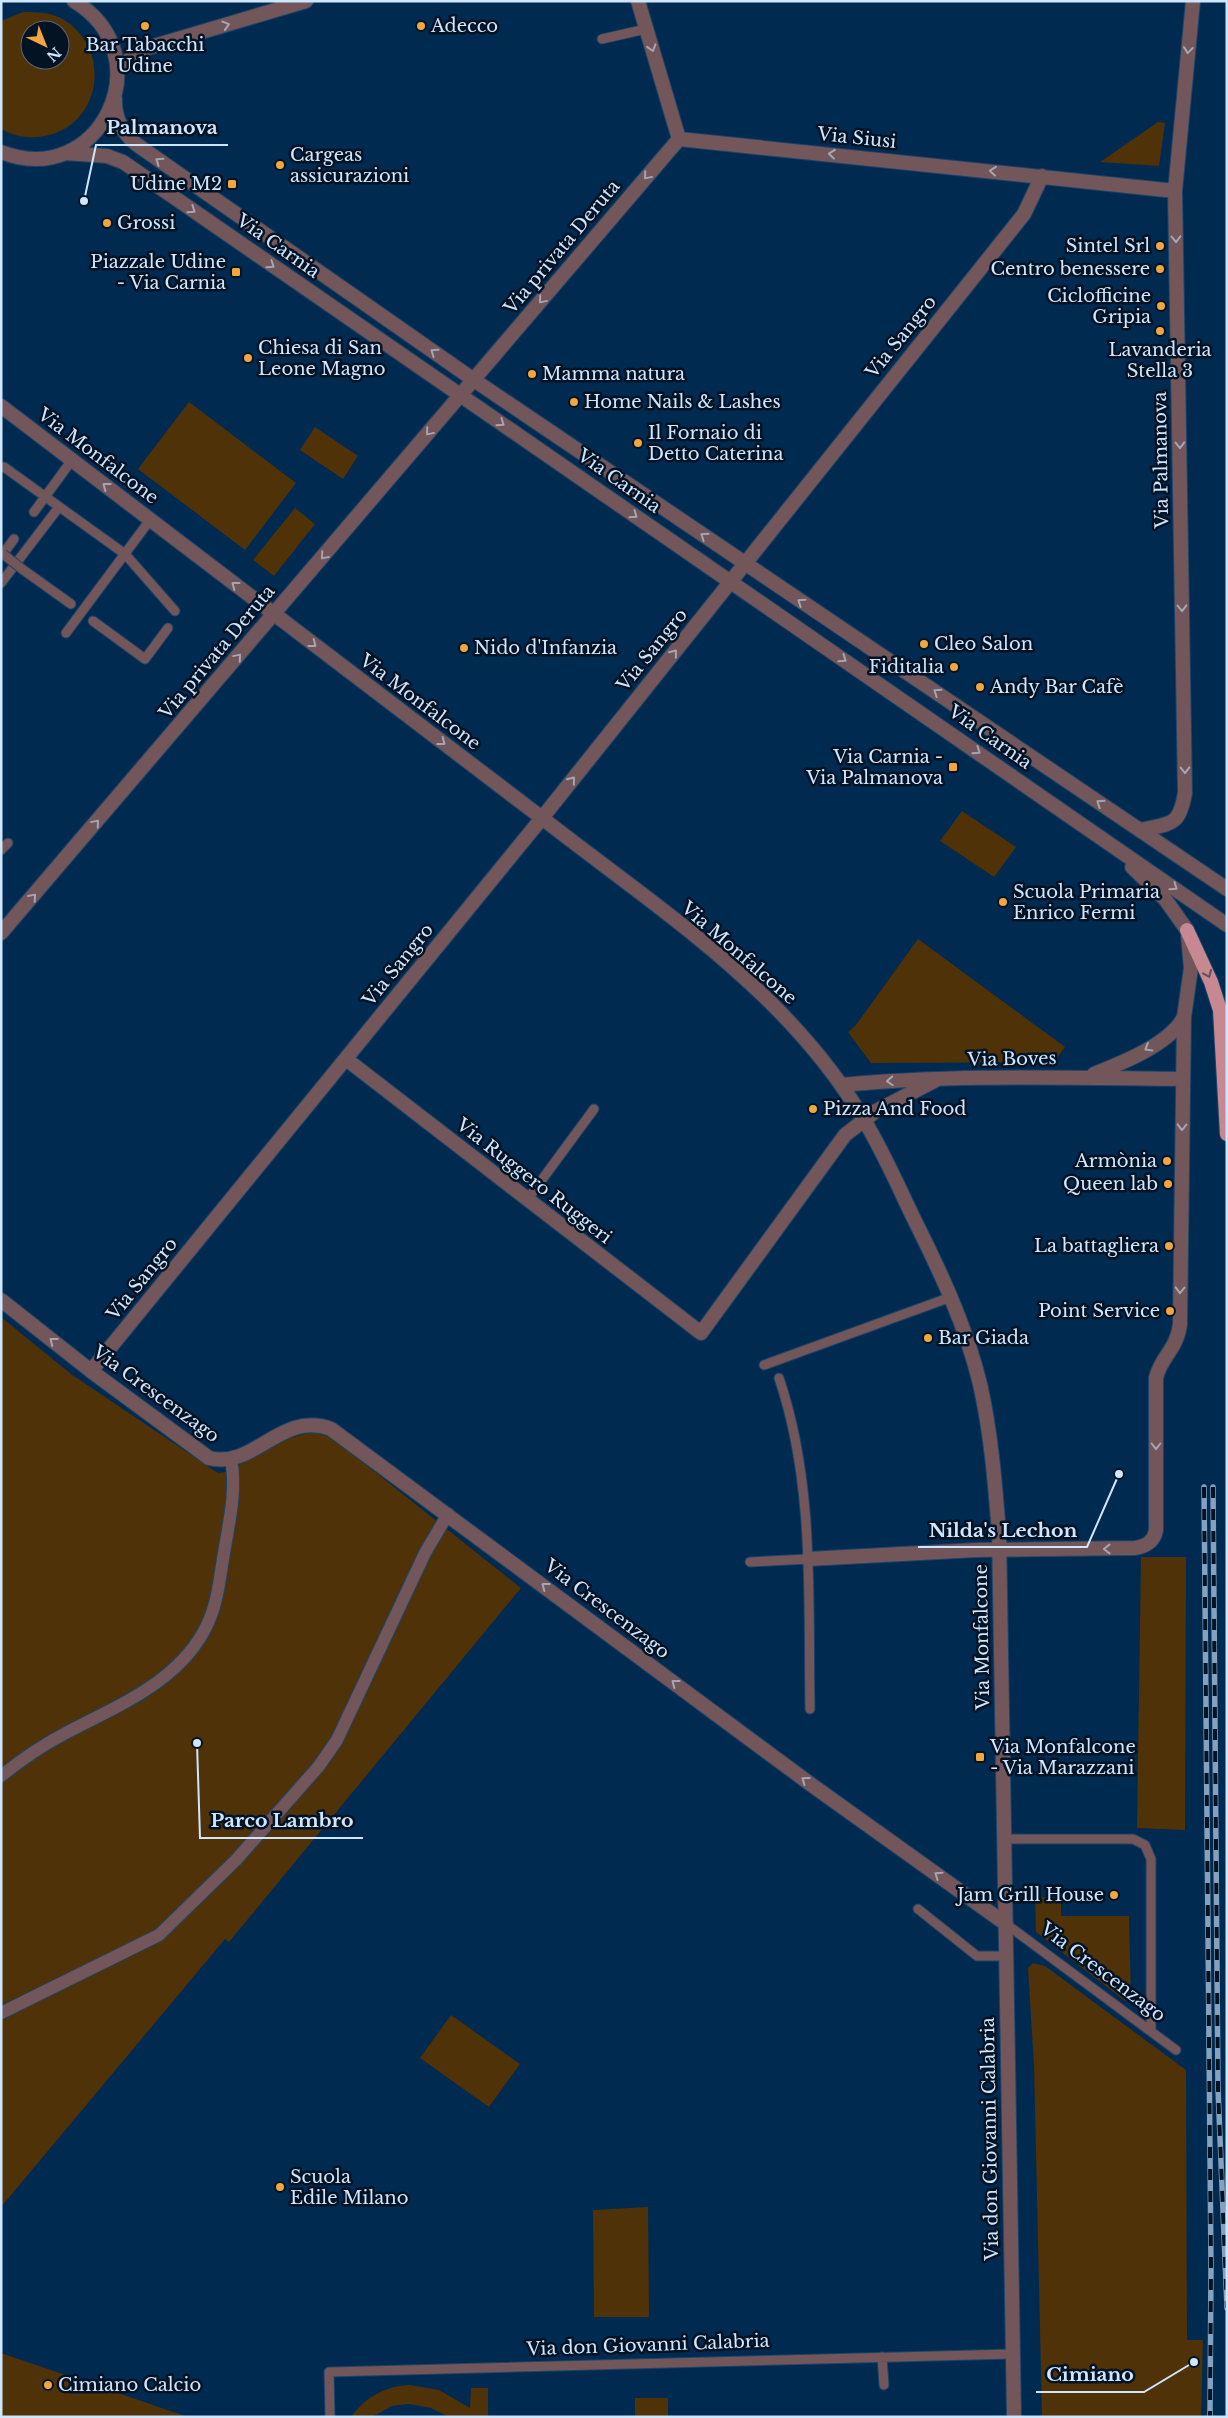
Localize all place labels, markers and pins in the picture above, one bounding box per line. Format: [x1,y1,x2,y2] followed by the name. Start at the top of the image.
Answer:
[430,15,498,37] place label: Adecco
[139,20,151,32] marker: Bar Tabacchi Udine
[415,20,427,32] marker: Adecco
[86,34,204,77] place label: Bar Tabacchi Udine
[96,111,228,145] callout: Palmanova
[290,144,409,187] place label: Cargeas assicurazioni
[274,159,286,171] marker: Cargeas assicurazioni
[130,173,222,195] place label: Udine M2
[226,178,238,190] marker: Udine M2
[117,212,175,234] place label: Grossi
[101,217,113,229] marker: Grossi
[1066,235,1150,257] place label: Sintel Srl
[1154,240,1166,252] marker: Sintel Srl
[90,251,226,294] place label: Piazzale Udine - Via Carnia
[991,258,1150,280] place label: Centro benessere
[1154,263,1166,275] marker: Centro benessere
[230,266,242,278] marker: Piazzale Udine - Via Carnia
[1047,285,1151,328] place label: Ciclofficine Gripia
[1155,300,1167,312] marker: Ciclofficine Gripia
[1154,325,1166,337] marker: Lavanderia Stella 3
[258,337,386,380] place label: Chiesa di San Leone Magno
[1108,339,1212,382] place label: Lavanderia Stella 3
[242,352,254,364] marker: Chiesa di San Leone Magno
[542,363,685,385] place label: Mamma natura
[526,368,538,380] marker: Mamma natura
[584,391,781,413] place label: Home Nails & Lashes
[568,396,580,408] marker: Home Nails & Lashes
[648,422,783,465] place label: Il Fornaio di Detto Caterina
[632,437,644,449] marker: Il Fornaio di Detto Caterina
[934,633,1033,655] place label: Cleo Salon
[474,637,617,659] place label: Nido d'Infanzia
[918,638,930,650] marker: Cleo Salon
[458,642,470,654] marker: Nido d'Infanzia
[869,656,944,678] place label: Fiditalia
[948,661,960,673] marker: Fiditalia
[989,676,1123,698] place label: Andy Bar Cafè
[974,681,986,693] marker: Andy Bar Cafè
[805,746,943,789] place label: Via Carnia - Via Palmanova
[947,761,959,773] marker: Via Carnia - Via Palmanova
[1013,881,1160,924] place label: Scuola Primaria Enrico Fermi
[997,896,1009,908] marker: Scuola Primaria Enrico Fermi
[823,1098,966,1120] place label: Pizza And Food
[807,1103,819,1115] marker: Pizza And Food
[1074,1150,1157,1172] place label: Armònia
[1161,1155,1173,1167] marker: Armònia
[1063,1173,1158,1195] place label: Queen lab
[1162,1178,1174,1190] marker: Queen lab
[1034,1235,1159,1257] place label: La battagliera
[1163,1240,1175,1252] marker: La battagliera
[1038,1300,1160,1322] place label: Point Service
[1164,1305,1176,1317] marker: Point Service
[938,1327,1029,1349] place label: Bar Giada
[922,1332,934,1344] marker: Bar Giada
[918,1513,1087,1547] callout: Nilda's Lechon
[989,1736,1136,1779] place label: Via Monfalcone - Via Marazzani
[974,1751,986,1763] marker: Via Monfalcone - Via Marazzani
[200,1804,363,1838] callout: Parco Lambro
[955,1884,1104,1906] place label: Jam Grill House
[1108,1889,1120,1901] marker: Jam Grill House
[290,2166,408,2209] place label: Scuola Edile Milano
[274,2181,286,2193] marker: Scuola Edile Milano
[1036,2358,1144,2392] callout: Cimiano
[58,2374,201,2396] place label: Cimiano Calcio
[42,2379,54,2391] marker: Cimiano Calcio

